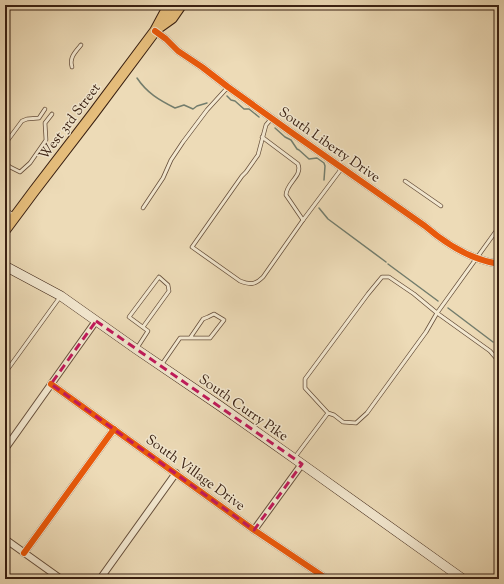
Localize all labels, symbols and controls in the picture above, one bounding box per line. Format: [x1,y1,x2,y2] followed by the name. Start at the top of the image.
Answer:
[35,79,106,165] street label: West 3rd Street
[274,103,384,188] street label: South Liberty Drive
[194,370,292,447] street label: South Curry Pike
[141,431,249,517] street label: South Village Drive

